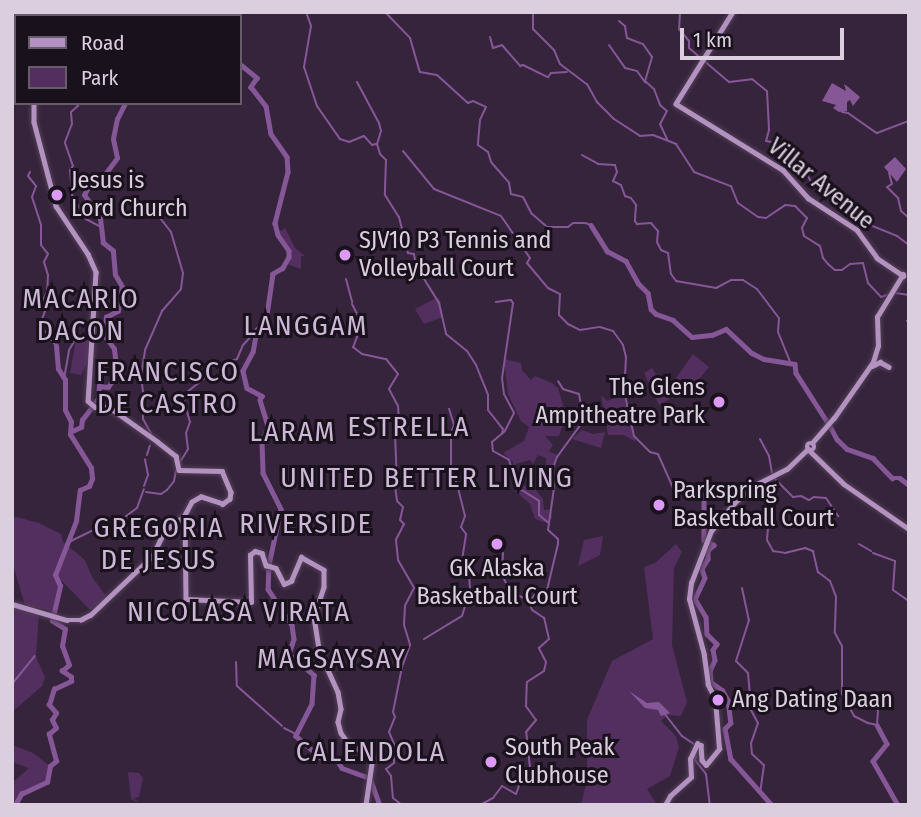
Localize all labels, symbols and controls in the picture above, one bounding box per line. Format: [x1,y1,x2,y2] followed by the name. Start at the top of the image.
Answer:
[14,14,242,105] legend
[683,14,848,58] scale bar
[693,27,732,53] text: 1 km
[81,30,125,56] text: Road
[81,65,118,91] text: Park
[762,132,880,236] street label: Villar Avenue
[71,167,188,223] place label: Jesus is Lord Church
[49,187,65,203] marker: Jesus is Lord Church
[359,227,551,283] place label: SJV10 P3 Tennis and Volleyball Court
[337,247,353,263] marker: SJV10 P3 Tennis and Volleyball Court
[23,282,139,348] district label: MACARIO DACON
[244,309,368,343] district label: LANGGAM
[97,355,239,421] district label: FRANCISCO DE CASTRO
[536,374,705,430] place label: The Glens Ampitheatre Park
[711,394,727,410] marker: The Glens Ampitheatre Park
[348,410,470,444] district label: ESTRELLA
[250,415,336,449] district label: LARAM
[283,461,571,495] district label: UNITED BETTER LIVING
[673,477,834,533] place label: Parkspring Basketball Court
[651,497,667,513] marker: Parkspring Basketball Court
[240,507,372,541] district label: RIVERSIDE
[94,511,224,577] district label: GREGORIA DE JESUS
[489,536,505,552] marker: GK Alaska Basketball Court
[416,555,578,611] place label: GK Alaska Basketball Court
[129,595,349,629] district label: NICOLASA VIRATA
[258,642,406,676] district label: MAGSAYSAY
[732,686,893,714] place label: Ang Dating Daan
[710,692,726,708] marker: Ang Dating Daan
[505,734,615,790] place label: South Peak Clubhouse
[297,735,445,769] district label: CALENDOLA
[483,754,499,770] marker: South Peak Clubhouse

